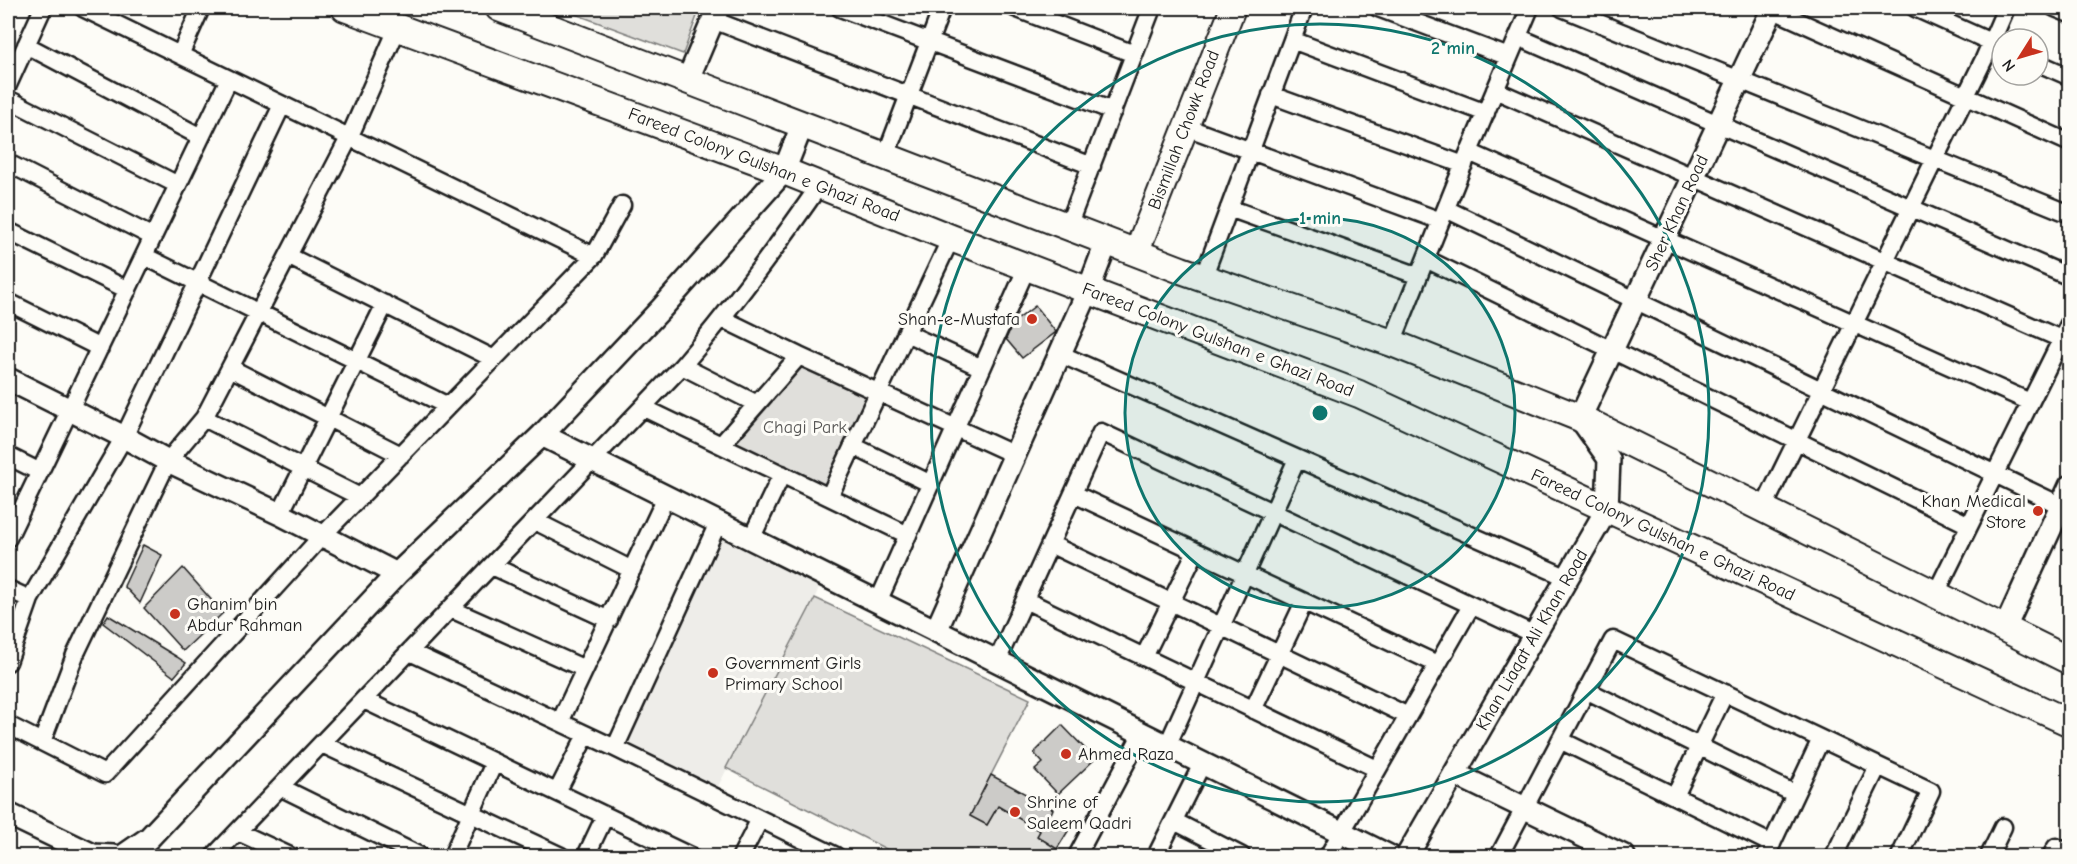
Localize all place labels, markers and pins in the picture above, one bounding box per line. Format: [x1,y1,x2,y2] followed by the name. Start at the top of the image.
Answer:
[898,309,1020,330] place label: Shan-e-Mustafa
[1025,312,1039,326] marker: Shan-e-Mustafa
[1310,403,1330,423] centre of rings
[1921,491,2026,533] place label: Khan Medical Store
[2031,504,2045,518] marker: Khan Medical Store
[187,594,303,636] place label: Ghanim bin Abdur Rahman
[168,607,182,621] marker: Ghanim bin Abdur Rahman
[725,653,861,695] place label: Government Girls Primary School
[706,666,720,680] marker: Government Girls Primary School
[1078,744,1174,765] place label: Ahmed Raza
[1059,747,1073,761] marker: Ahmed Raza
[1027,792,1132,834] place label: Shrine of Saleem Qadri
[1008,805,1022,819] marker: Shrine of Saleem Qadri

